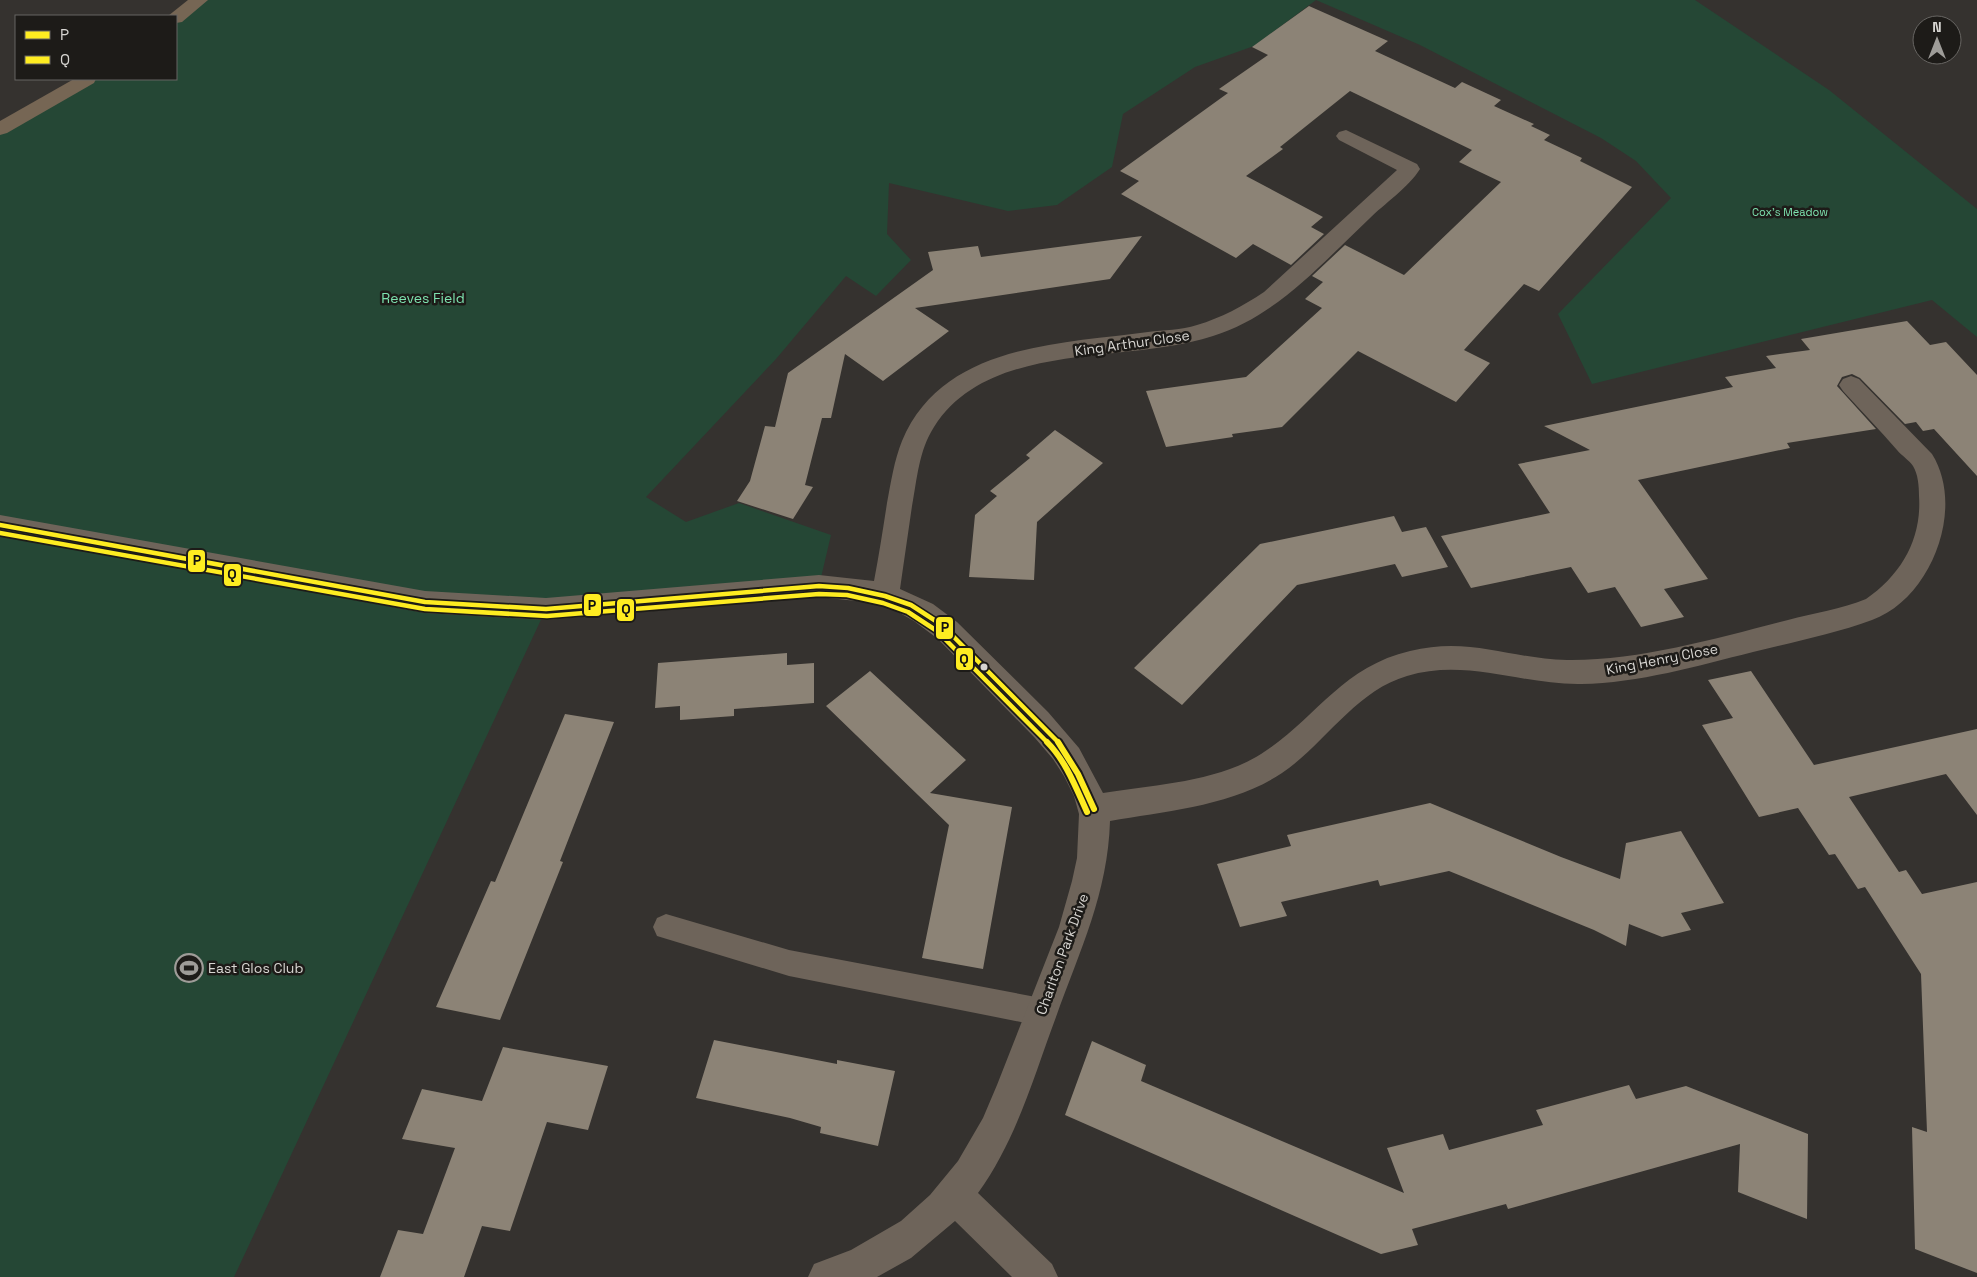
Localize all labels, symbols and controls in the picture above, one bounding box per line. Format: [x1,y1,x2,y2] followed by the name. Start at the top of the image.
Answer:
[15,15,178,80] legend
[1912,15,1962,65] north arrow
[1932,18,1942,36] text: N
[60,25,69,44] text: P
[60,50,70,69] text: Q
[1752,205,1828,219] park label: Cox's Meadow
[381,289,465,307] park label: Reeves Field
[1073,326,1191,360] street label: King Arthur Close
[187,549,206,573] line badge: P
[193,551,202,569] text: P
[223,563,242,587] line badge: Q
[227,565,237,583] text: Q
[583,593,602,617] line badge: P
[588,596,597,614] text: P
[616,598,635,622] line badge: Q
[621,600,631,618] text: Q
[935,616,954,640] line badge: P
[941,618,950,636] text: P
[1605,639,1719,679] street label: King Henry Close
[955,647,974,671] line badge: Q
[959,650,969,668] text: Q
[979,662,989,672] unlabelled marker
[1032,891,1092,1017] street label: Charlton Park Drive
[174,953,204,983] sports icon: East Glos Club
[208,959,303,977] place label: East Glos Club

